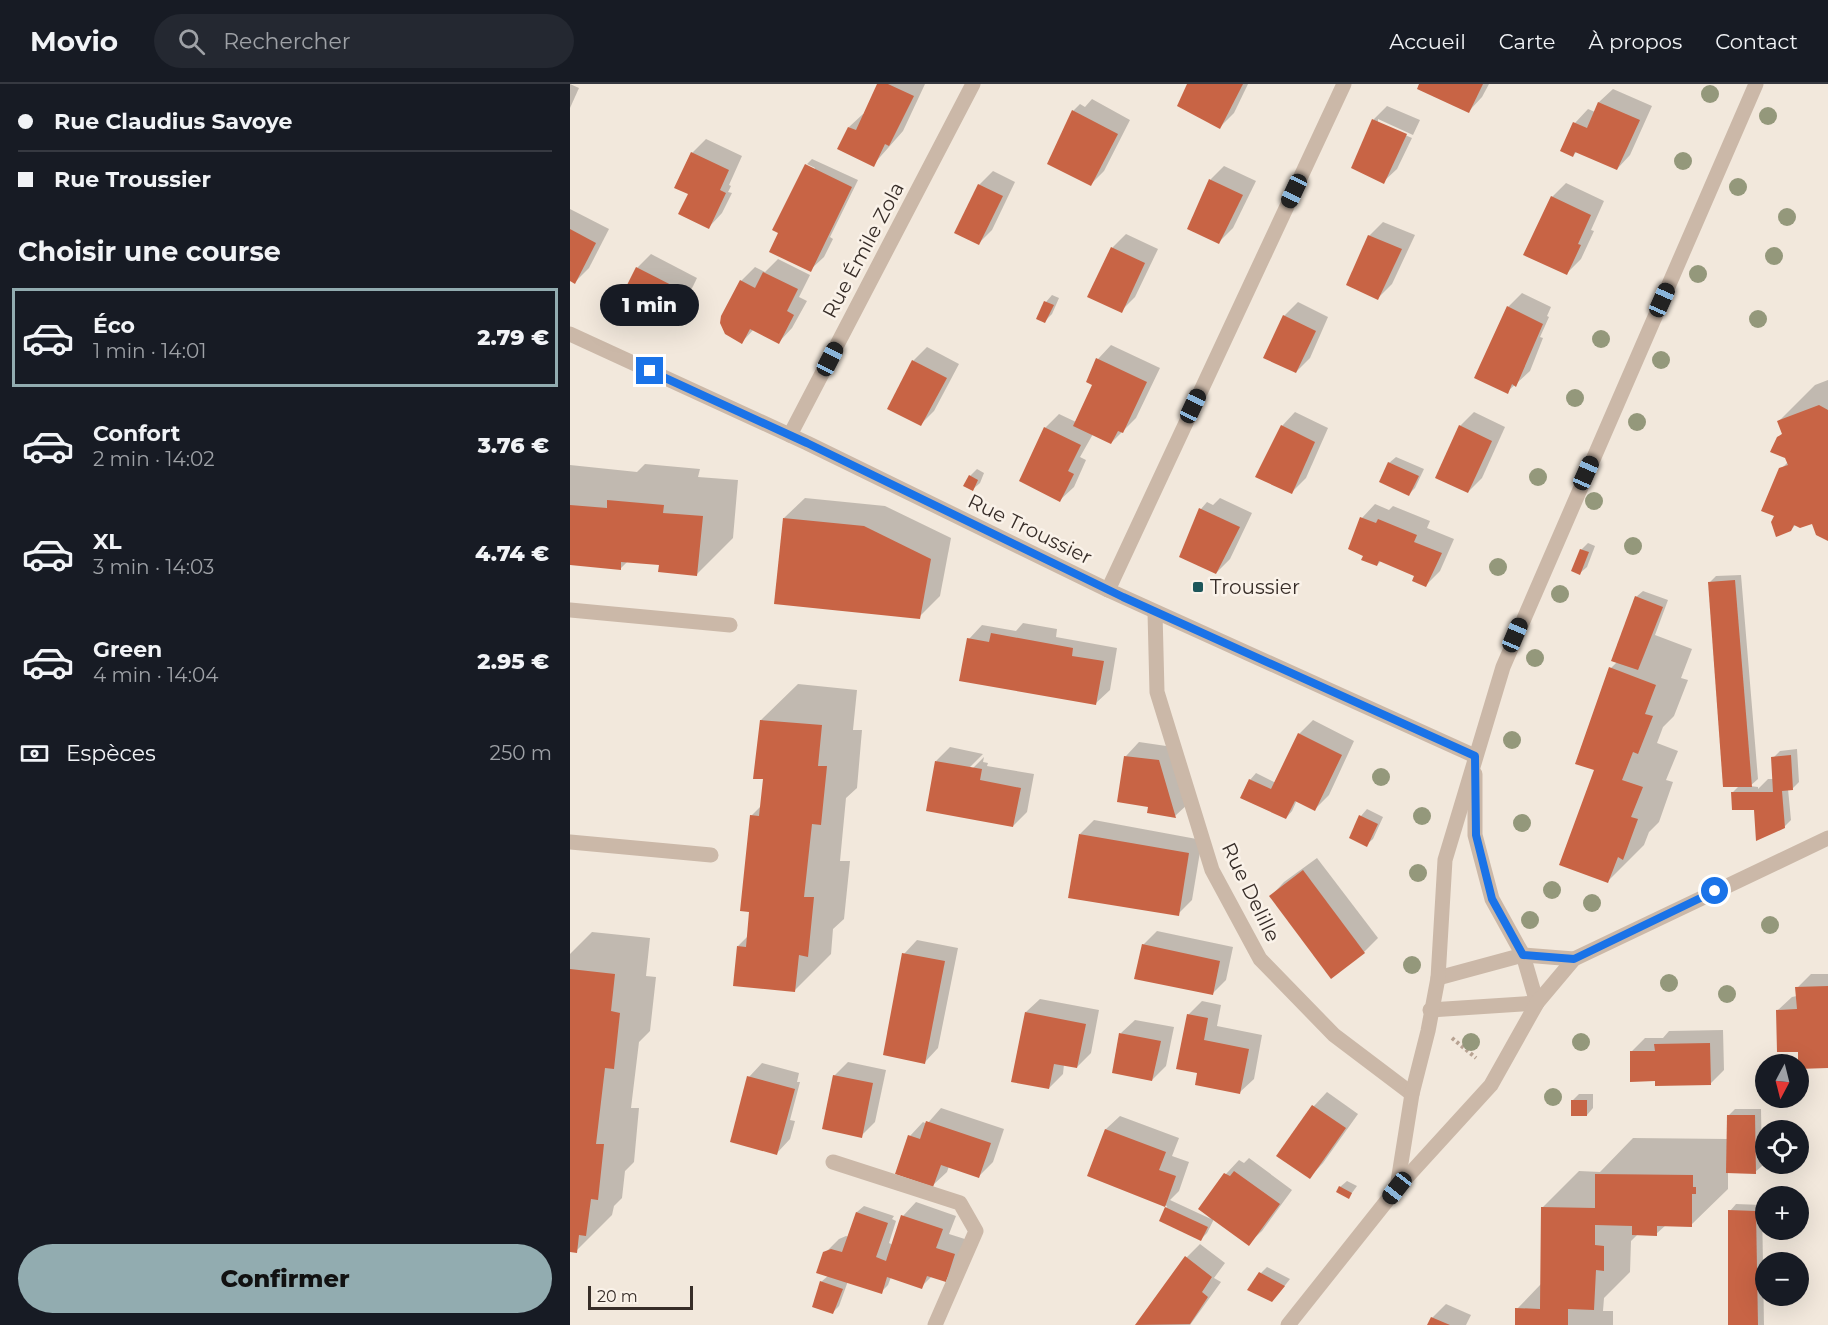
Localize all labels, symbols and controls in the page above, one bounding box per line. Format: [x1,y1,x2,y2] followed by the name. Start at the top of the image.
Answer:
[154,14,574,68] search box
[30,24,118,58] text: Movio
[175,25,208,58] icon: search
[223,28,351,55] text: Rechercher
[1389,29,1466,54] text: Accueil
[1499,29,1555,54] text: Carte
[1588,29,1682,54] text: À propos
[1715,29,1798,54] text: Contact
[54,108,293,135] text: Rue Claudius Savoye
[54,166,211,193] text: Rue Troussier
[1278,171,1310,211] car
[817,178,909,322] street label: Rue Émile Zola
[18,235,281,268] text: Choisir une course
[1646,280,1678,320] car
[601,284,700,326] callout: 1 min
[622,293,677,317] text: 1 min
[21,311,75,365] icon: car
[93,312,135,339] text: Éco
[477,324,549,351] text: 2.79 €
[93,339,206,363] text: 1 min · 14:01
[814,339,846,379] car
[636,357,663,384] route end
[1177,386,1209,426] car
[21,419,75,473] icon: car
[93,420,180,447] text: Confort
[478,432,549,459] text: 3.76 €
[93,447,215,471] text: 2 min · 14:02
[1570,453,1602,493] car
[964,489,1096,569] street label: Rue Troussier
[21,527,75,581] icon: car
[93,528,122,555] text: XL
[475,540,549,567] text: 4.74 €
[93,555,214,579] text: 3 min · 14:03
[1210,575,1300,599] place label: Troussier
[1191,580,1205,594] marker: Troussier
[1500,615,1530,655] car
[21,635,75,689] icon: car
[93,636,162,663] text: Green
[477,648,549,675] text: 2.95 €
[93,663,218,687] text: 4 min · 14:04
[18,737,51,770] icon: cash
[66,740,156,767] text: Espèces
[490,741,552,765] text: 250 m
[1217,838,1285,946] street label: Rue Delille
[1701,877,1728,904] route start
[1755,1054,1809,1108] north arrow
[1755,1054,1809,1306] map controls
[1755,1120,1809,1174] button: locate
[1379,1168,1415,1208] car
[1755,1186,1809,1240] button: +
[18,1244,552,1313] button: Confirmer
[1755,1252,1809,1306] button: −
[588,1283,693,1310] scale bar
[597,1287,638,1306] text: 20 m

